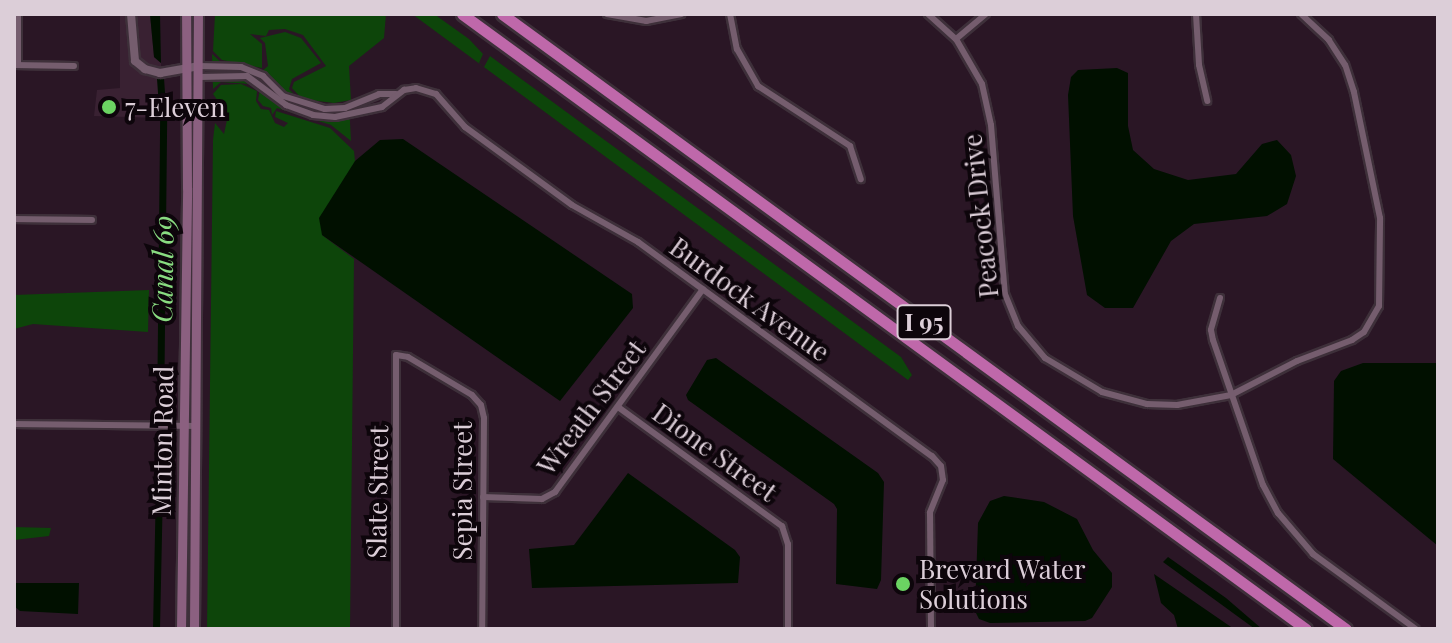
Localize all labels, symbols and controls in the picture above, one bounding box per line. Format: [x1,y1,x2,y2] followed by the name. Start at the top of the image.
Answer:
[125,91,225,123] place label: 7-Eleven
[100,98,118,116] marker: 7-Eleven
[956,132,1004,300] street label: Peacock Drive
[144,215,180,323] water label: Canal 69
[664,230,836,368] street label: Burdock Avenue
[896,302,952,342] road number: I 95
[530,334,652,480] street label: Wreath Street
[145,366,179,516] street label: Minton Road
[647,397,783,507] street label: Dione Street
[446,421,478,561] street label: Sepia Street
[360,425,394,559] street label: Slate Street
[919,553,1086,614] place label: Brevard Water Solutions
[894,575,912,593] marker: Brevard Water Solutions

